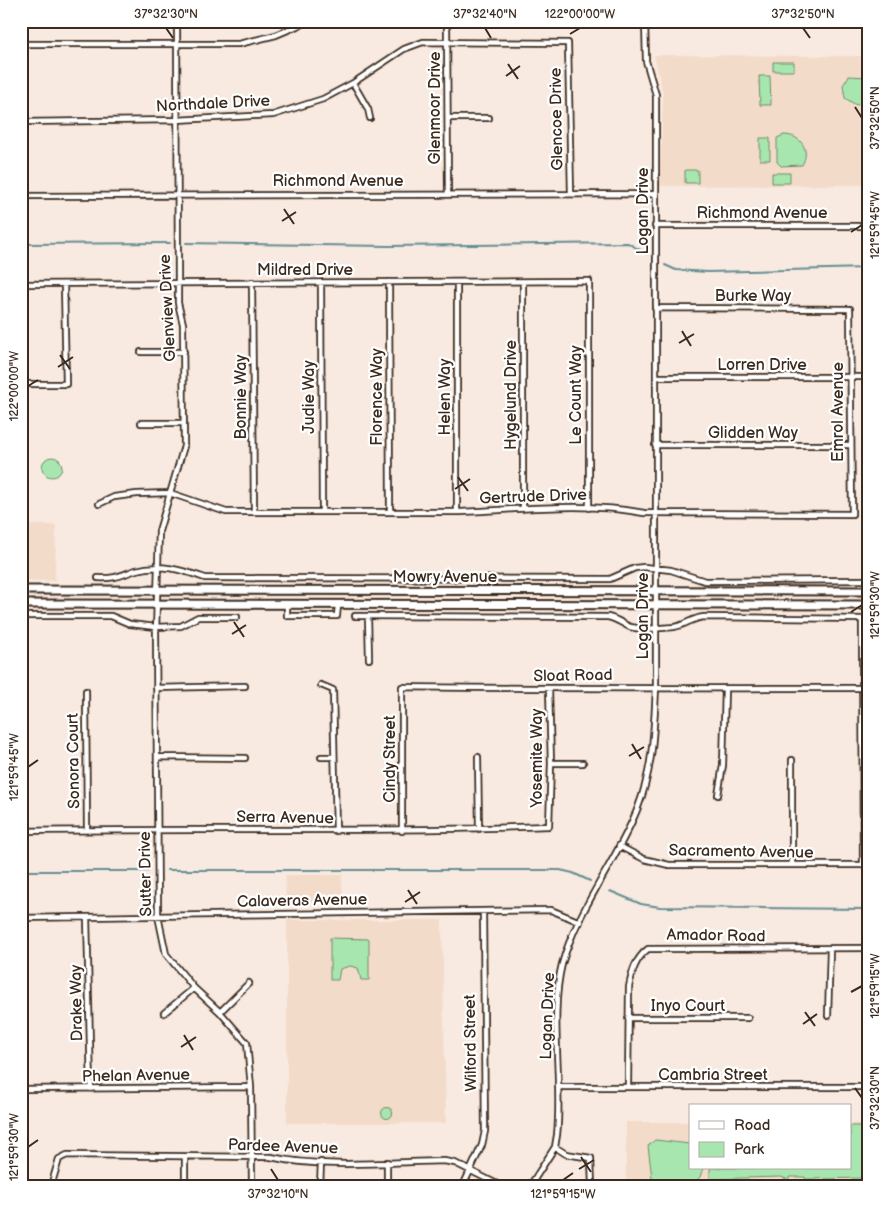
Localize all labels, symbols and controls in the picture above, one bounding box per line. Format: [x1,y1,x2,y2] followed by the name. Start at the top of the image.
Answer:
[134,7,198,22] text: 37°32'30"N
[453,7,517,22] text: 37°32'40"N
[545,7,615,22] text: 122°00'00"W
[771,7,835,22] text: 37°32'50"N
[426,51,445,165] street label: Glenmoor Drive
[547,67,567,171] street label: Glencoe Drive
[868,86,883,150] text: 37°32'50"N
[156,92,271,116] street label: Northdale Drive
[634,167,653,255] street label: Logan Drive
[272,172,404,191] street label: Richmond Avenue
[868,191,883,259] text: 121°59'45"W
[696,204,828,223] street label: Richmond Avenue
[156,253,180,362] street label: Glenview Drive
[257,261,354,280] street label: Mildred Drive
[715,287,792,306] street label: Burke Way
[502,340,521,450] street label: Hygelund Drive
[567,345,586,445] street label: Le Count Way
[368,347,387,446] street label: Florence Way
[7,351,22,421] text: 122°00'00"W
[232,354,251,439] street label: Bonnie Way
[717,356,807,375] street label: Lorren Drive
[436,358,455,435] street label: Helen Way
[300,360,319,434] street label: Judie Way
[829,362,848,462] street label: Emrol Avenue
[708,424,799,443] street label: Glidden Way
[479,486,588,508] street label: Gertrude Drive
[393,568,498,587] street label: Mowry Avenue
[868,571,883,639] text: 121°59'30"W
[634,572,653,660] street label: Logan Drive
[533,666,613,686] street label: Sloat Road
[528,708,547,809] street label: Yosemite Way
[64,713,84,809] street label: Sonora Court
[381,715,400,803] street label: Cindy Street
[7,733,22,801] text: 121°59'45"W
[236,808,334,828] street label: Serra Avenue
[136,831,156,917] street label: Sutter Drive
[668,841,814,863] street label: Sacramento Avenue
[237,890,368,912] street label: Calaveras Avenue
[666,926,766,946] street label: Amador Road
[868,953,883,1019] text: 121°59'15"W
[67,964,87,1042] street label: Drake Way
[537,972,559,1060] street label: Logan Drive
[461,994,481,1092] street label: Wilford Street
[651,997,725,1016] street label: Inyo Court
[82,1066,191,1086] street label: Phelan Avenue
[658,1066,768,1085] street label: Cambria Street
[868,1066,883,1130] text: 37°32'30"N
[689,1104,852,1170] legend
[7,1113,22,1181] text: 121°59'30"W
[734,1116,770,1135] text: Road
[228,1136,339,1158] street label: Pardee Avenue
[734,1140,765,1159] text: Park
[247,1187,309,1202] text: 37°32'10"N
[530,1187,596,1202] text: 121°59'15"W

